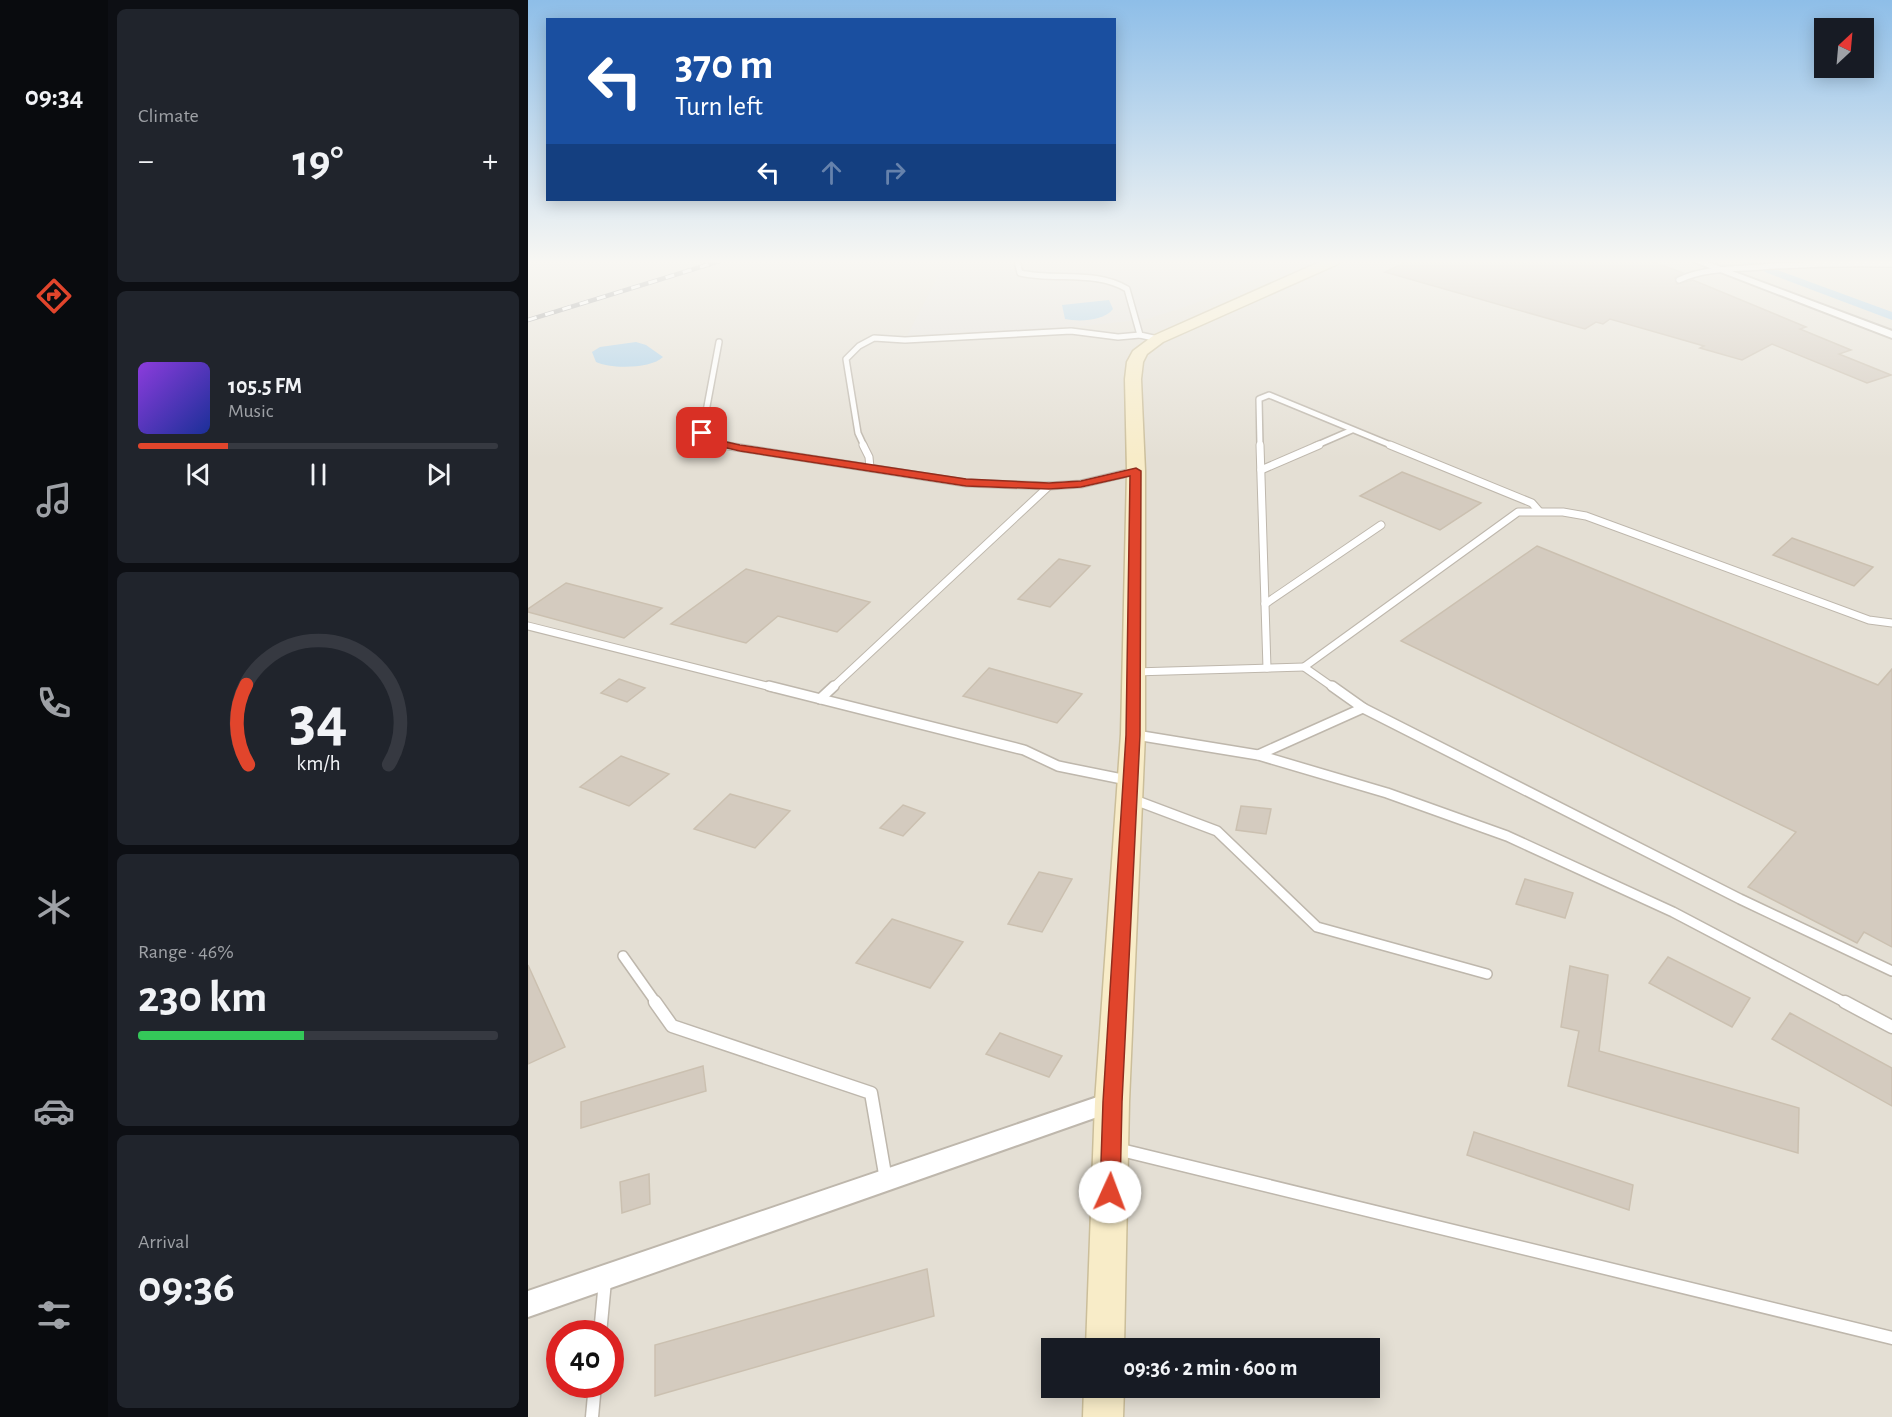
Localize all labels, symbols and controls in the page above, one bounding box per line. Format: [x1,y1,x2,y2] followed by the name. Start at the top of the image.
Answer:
[1814,18,1874,78] north arrow
[1814,18,1874,78] map controls
[576,42,654,120] icon: left
[675,44,773,86] text: 370 m
[25,83,83,110] text: 09:34
[675,93,763,120] text: Turn left
[138,106,199,126] text: Climate
[292,139,344,184] text: 19°
[138,145,154,178] text: −
[482,145,498,178] text: +
[752,156,785,189] icon: left
[815,156,848,189] icon: ahead
[878,156,911,189] icon: right
[33,275,75,317] icon: directions
[228,375,302,397] text: 105.5 FM
[228,401,274,421] text: Music
[676,407,727,458] pin
[685,416,718,449] icon: arrive
[182,458,215,491] icon: previous
[302,458,335,491] icon: pause
[422,458,455,491] icon: next
[33,479,75,521] icon: music
[33,682,75,724] icon: phone
[289,690,347,752] text: 34
[296,754,340,775] text: km/h
[33,886,75,928] icon: climate
[138,942,234,962] text: Range · 46%
[138,975,267,1020] text: 230 km
[33,1090,75,1132] icon: car
[1078,1160,1142,1224] position arrow
[138,1232,189,1252] text: Arrival
[138,1265,235,1310] text: 09:36
[33,1294,75,1336] icon: filters
[546,1320,624,1398] speed limit sign: 40
[1123,1357,1298,1379] text: 09:36 · 2 min · 600 m

